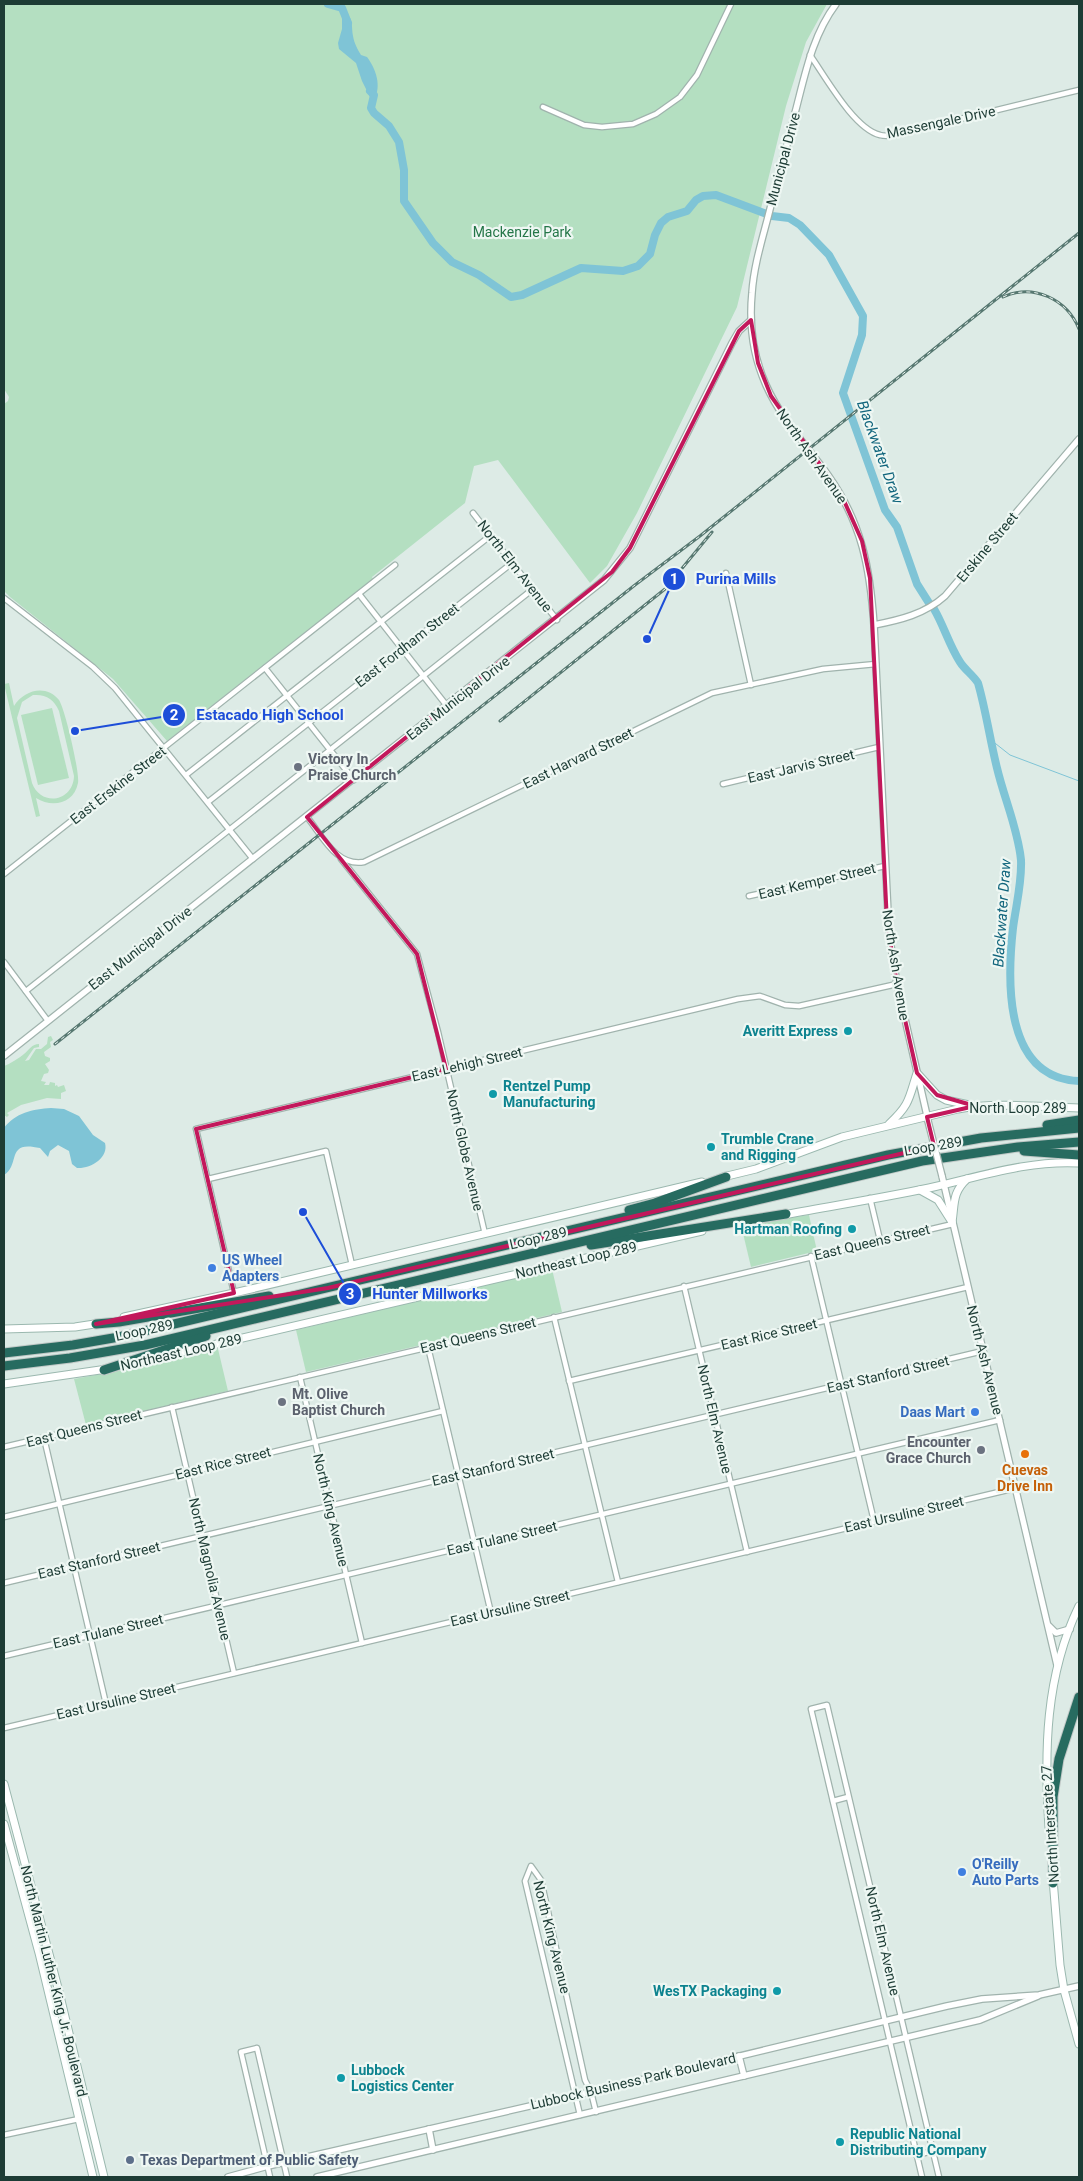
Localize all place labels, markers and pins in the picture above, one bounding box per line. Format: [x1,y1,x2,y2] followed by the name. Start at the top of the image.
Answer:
[661,564,787,594] callout: Purina Mills
[161,700,353,730] callout: Estacado High School
[308,751,396,783] place label: Victory In Praise Church
[292,761,304,773] marker: Victory In Praise Church
[743,1023,838,1039] place label: Averitt Express
[842,1025,854,1037] marker: Averitt Express
[503,1078,596,1110] place label: Rentzel Pump Manufacturing
[487,1088,499,1100] marker: Rentzel Pump Manufacturing
[721,1131,814,1163] place label: Trumble Crane and Rigging
[705,1141,717,1153] marker: Trumble Crane and Rigging
[734,1221,842,1237] place label: Hartman Roofing
[846,1223,858,1235] marker: Hartman Roofing
[222,1252,282,1284] place label: US Wheel Adapters
[206,1262,218,1274] marker: US Wheel Adapters
[338,1279,498,1309] callout: Hunter Millworks
[292,1386,385,1418] place label: Mt. Olive Baptist Church
[276,1396,288,1408] marker: Mt. Olive Baptist Church
[900,1404,965,1420] place label: Daas Mart
[969,1406,981,1418] marker: Daas Mart
[886,1434,971,1466] place label: Encounter Grace Church
[975,1444,987,1456] marker: Encounter Grace Church
[1019,1448,1031,1460] marker: Cuevas Drive Inn
[997,1462,1053,1494] place label: Cuevas Drive Inn
[972,1856,1039,1888] place label: O'Reilly Auto Parts
[956,1866,968,1878] marker: O'Reilly Auto Parts
[653,1983,767,1999] place label: WesTX Packaging
[771,1985,783,1997] marker: WesTX Packaging
[351,2062,454,2094] place label: Lubbock Logistics Center
[335,2072,347,2084] marker: Lubbock Logistics Center
[850,2126,987,2158] place label: Republic National Distributing Company
[834,2136,846,2148] marker: Republic National Distributing Company
[140,2152,359,2168] place label: Texas Department of Public Safety
[124,2154,136,2166] marker: Texas Department of Public Safety

